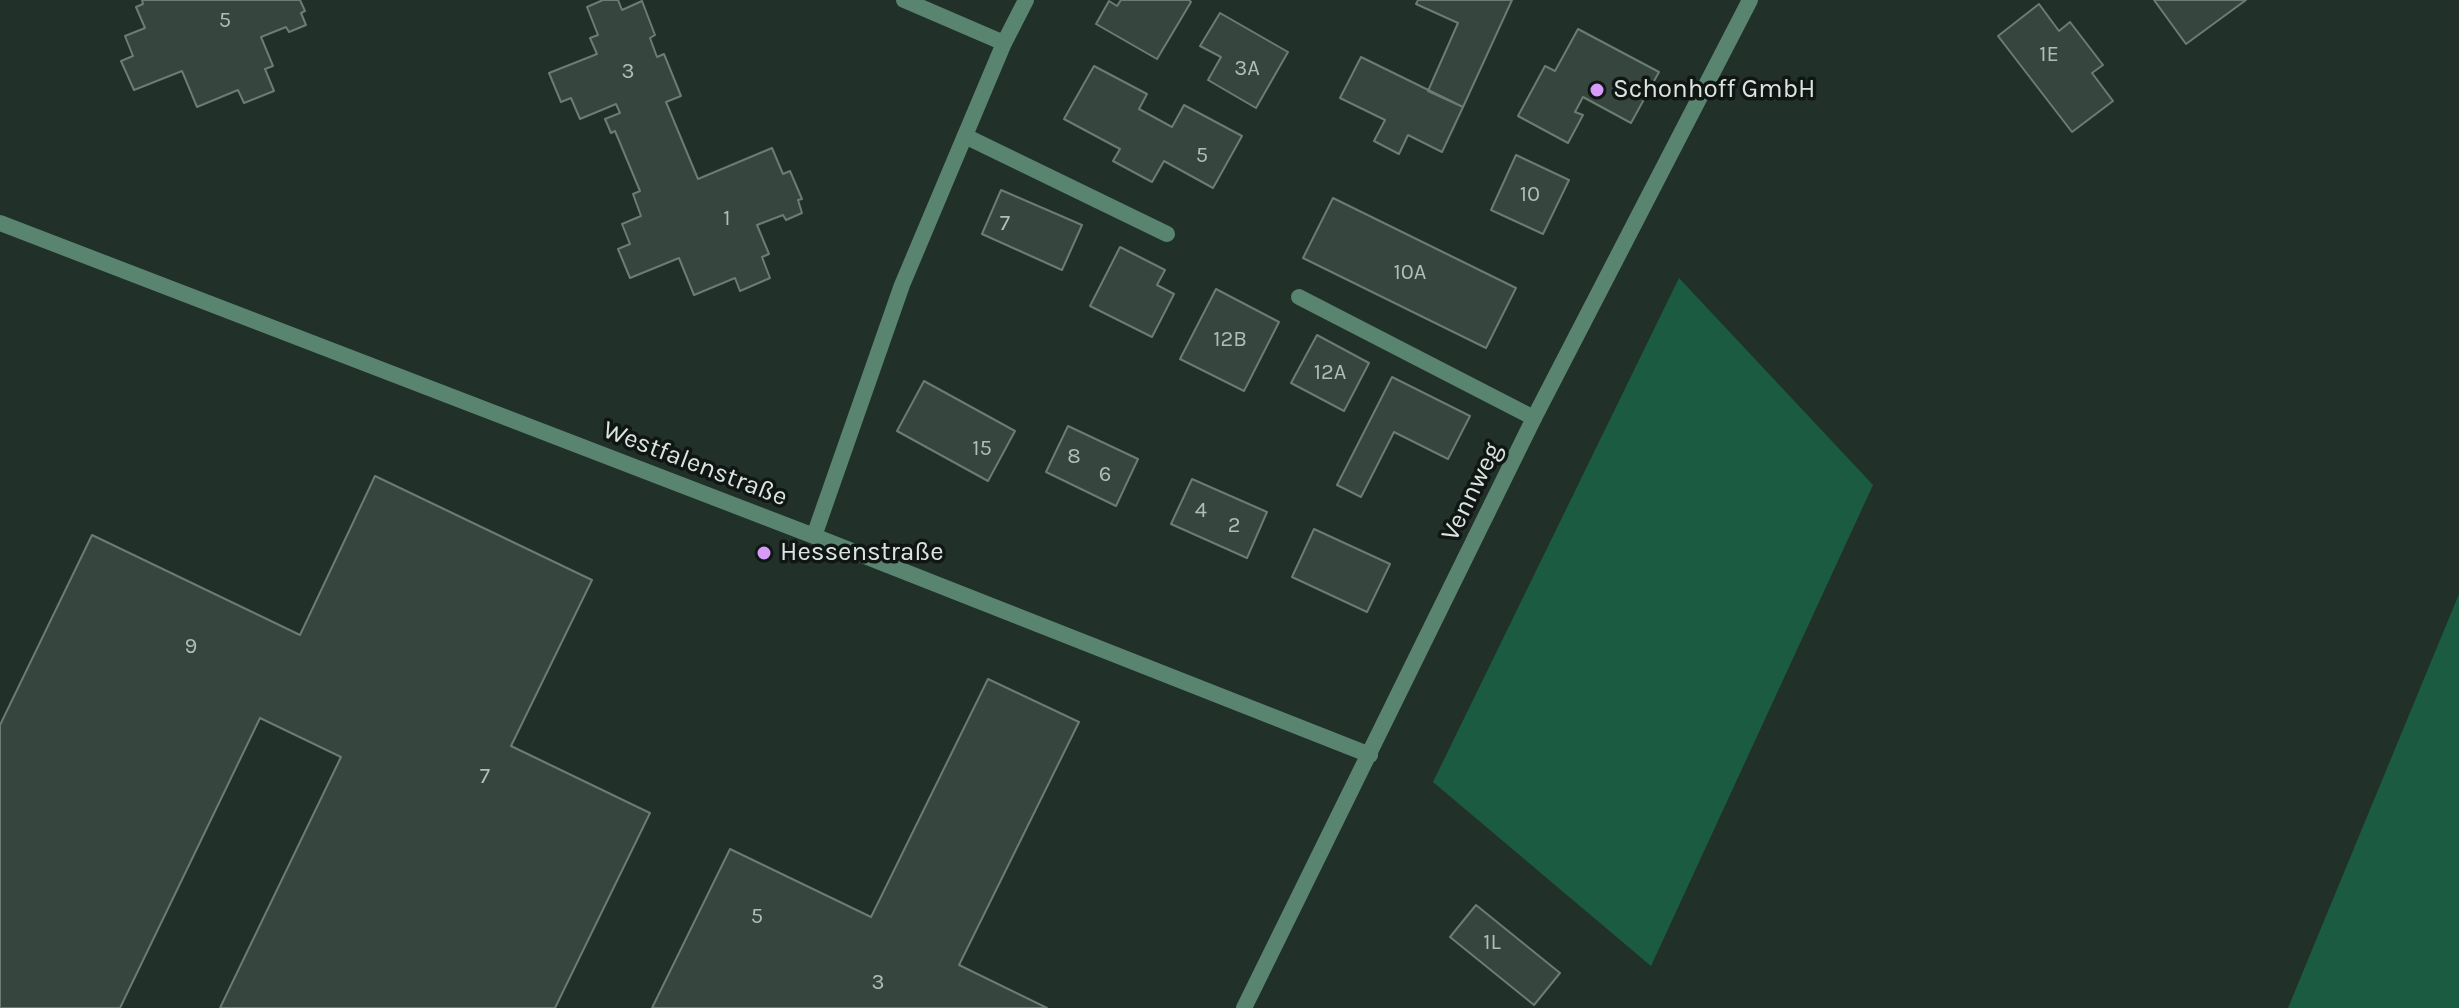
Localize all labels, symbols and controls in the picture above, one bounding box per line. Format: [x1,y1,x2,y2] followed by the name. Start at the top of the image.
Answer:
[219,8,231,34] house number: 5
[2039,42,2059,68] house number: 1E
[1234,56,1260,82] house number: 3A
[622,59,634,85] house number: 3
[1613,74,1815,106] place label: Schonhoff GmbH
[1588,81,1606,99] marker: Schonhoff GmbH
[1196,143,1208,169] house number: 5
[1520,182,1540,208] house number: 10
[723,206,731,232] house number: 1
[1000,211,1010,237] house number: 7
[1394,260,1426,286] house number: 10A
[1213,327,1247,353] house number: 12B
[1314,360,1346,386] house number: 12A
[598,414,792,514] street label: Westfalenstraße
[972,436,992,462] house number: 15
[1435,438,1509,546] street label: Vennweg
[1067,444,1081,470] house number: 8
[1099,462,1111,488] house number: 6
[1195,498,1207,524] house number: 4
[1228,513,1240,539] house number: 2
[780,537,944,569] place label: Hessenstraße
[755,544,773,562] marker: Hessenstraße
[185,634,197,660] house number: 9
[480,764,490,790] house number: 7
[751,904,763,930] house number: 5
[1483,930,1501,956] house number: 1L
[872,970,884,996] house number: 3

